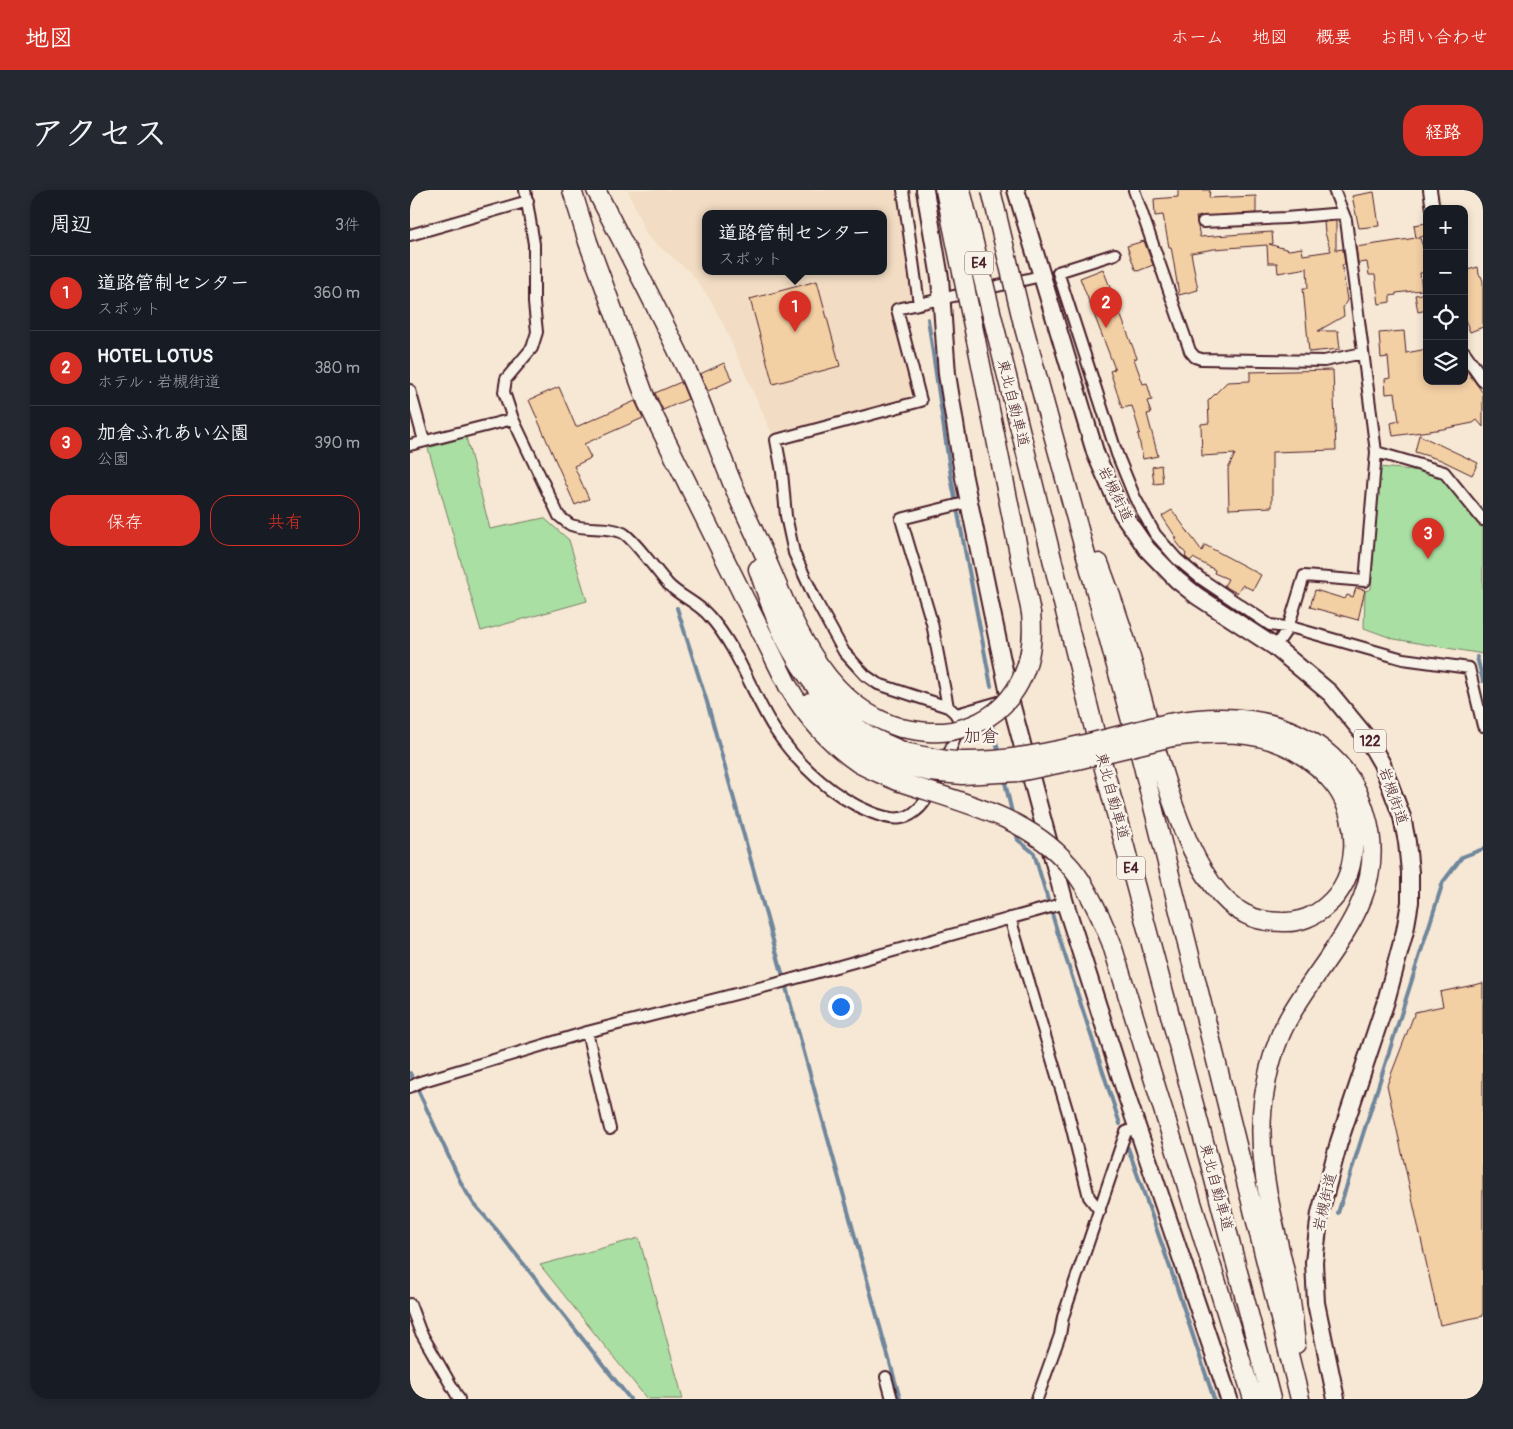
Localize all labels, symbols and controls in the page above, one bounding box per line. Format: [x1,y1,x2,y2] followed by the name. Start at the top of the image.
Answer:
[25,24,73,53] text: 地図
[1171,26,1224,49] text: ホーム
[1252,26,1288,49] text: 地図
[1316,26,1352,49] text: 概要
[1380,26,1488,49] text: お問い合わせ
[1403,105,1483,156] button: 経路
[30,112,168,156] text: アクセス
[1423,205,1468,385] map controls
[1423,205,1468,250] button: +
[702,210,887,275] popup
[50,211,92,238] text: 周辺
[335,215,360,235] text: 3件
[718,221,871,245] text: 道路管制センター
[718,249,783,269] text: スポット
[1423,250,1468,295] button: −
[965,252,993,274] road number: E4
[97,271,249,295] text: 道路管制センター
[63,283,69,303] text: 1
[313,283,360,303] text: 360 m
[1090,287,1122,328] pin: 2
[779,291,811,332] pin: 1
[1423,295,1468,340] button: locate
[97,299,161,319] text: スポット
[1423,340,1468,385] button: layers
[97,344,213,368] text: HOTEL LOTUS
[993,357,1033,449] street label: 東北自動車道
[62,358,70,378] text: 2
[314,358,360,378] text: 380 m
[97,372,220,392] text: ホテル · 岩槻街道
[97,421,249,445] text: 加倉ふれあい公園
[62,433,70,453] text: 3
[314,433,360,453] text: 390 m
[97,449,129,469] text: 公園
[1093,463,1137,525] street label: 岩槻街道
[50,495,200,546] button: 保存
[210,495,360,546] button: 共有
[1412,518,1444,559] pin: 3
[963,725,999,748] district label: 加倉
[1354,730,1386,752] road number: 122
[1091,750,1133,842] street label: 東北自動車道
[1374,765,1412,827] street label: 岩槻街道
[1117,856,1145,880] road number: E4
[828,994,854,1020] your location
[1195,1141,1237,1233] street label: 東北自動車道
[1309,1171,1341,1233] street label: 岩槻街道

